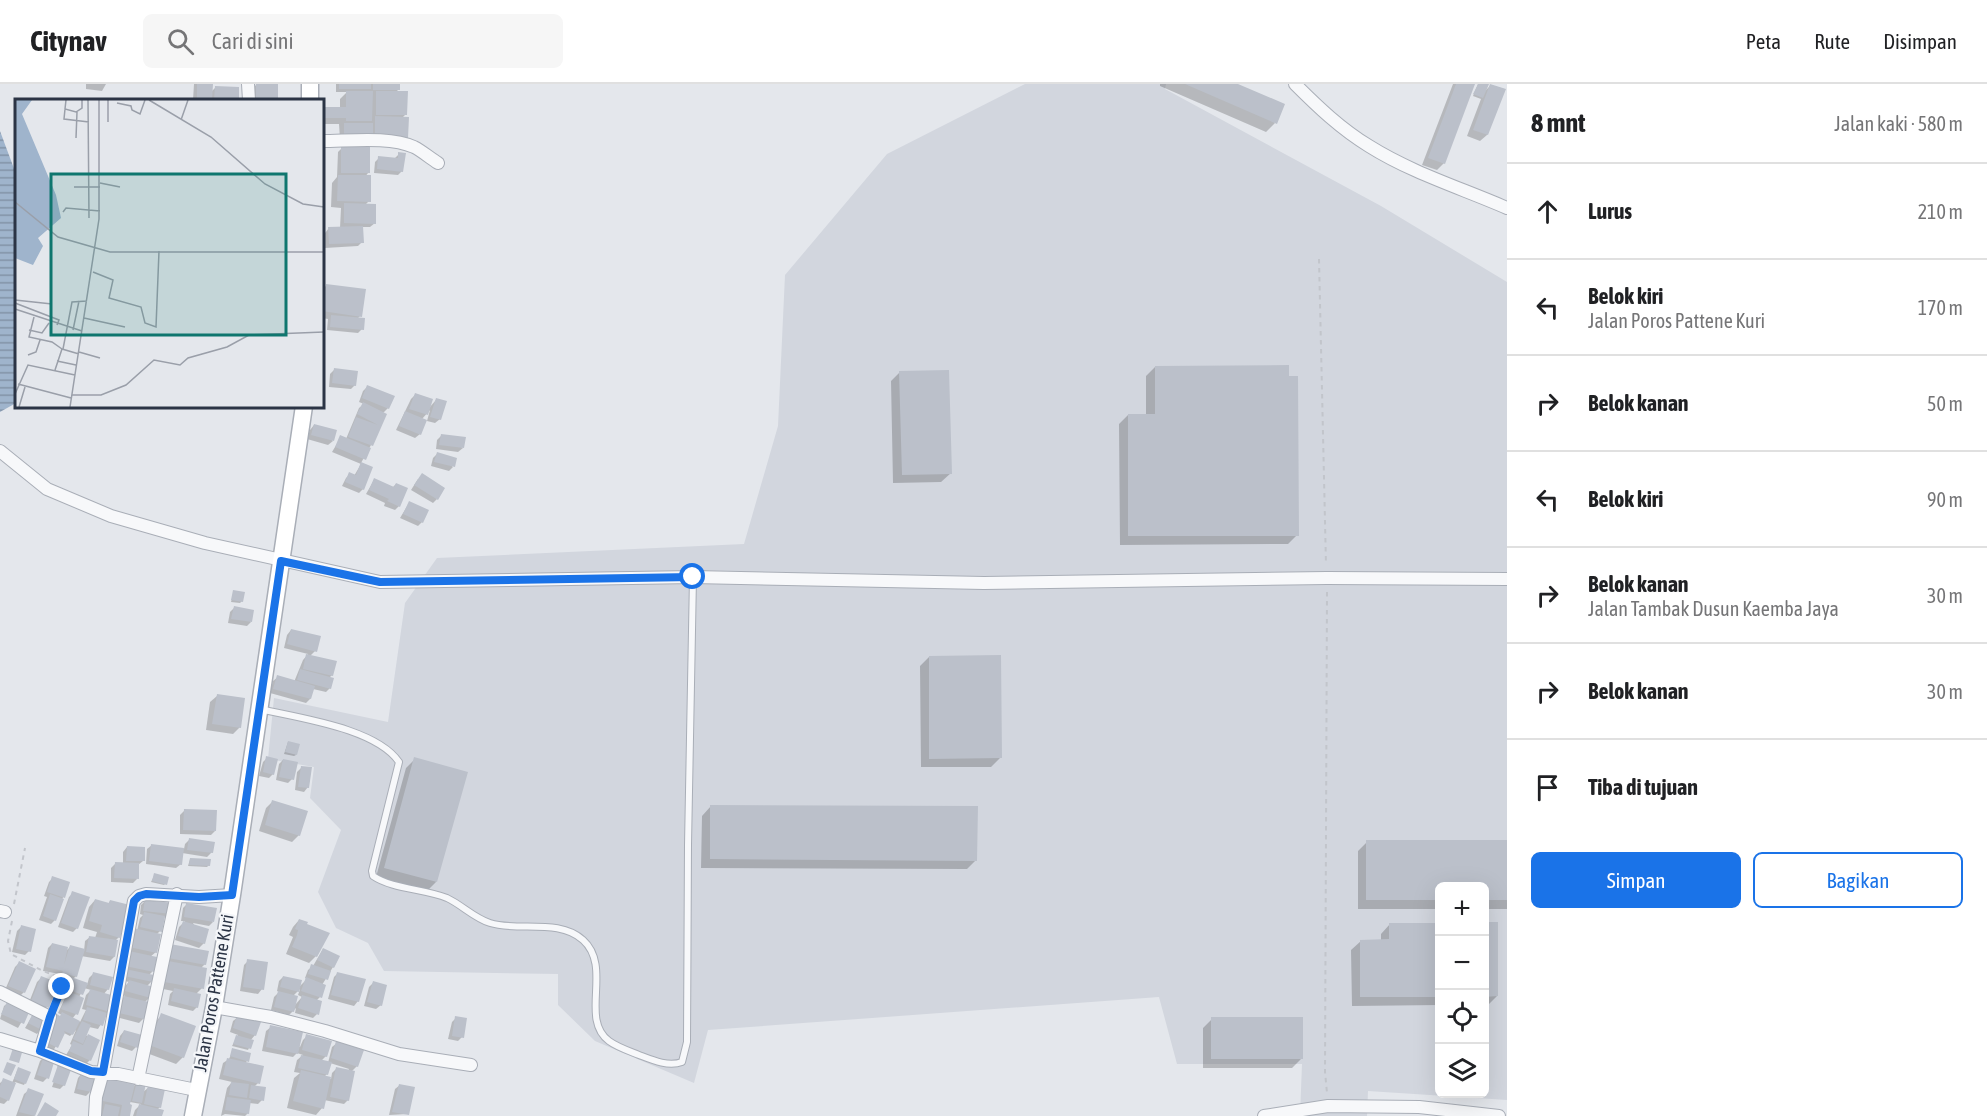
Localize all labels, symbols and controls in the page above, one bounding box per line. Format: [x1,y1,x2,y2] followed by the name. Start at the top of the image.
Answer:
[143,14,563,68] search box
[30,25,107,57] text: Citynav
[164,25,197,58] icon: search
[212,28,294,54] text: Cari di sini
[1746,29,1781,53] text: Peta
[1814,29,1850,53] text: Rute
[1883,29,1957,53] text: Disimpan
[15,99,324,408] inset map
[1531,108,1586,138] text: 8 mnt
[1834,112,1963,135] text: Jalan kaki · 580 m
[1531,195,1564,228] icon: ahead
[1588,198,1632,224] text: Lurus
[1918,200,1963,223] text: 210 m
[1588,283,1663,309] text: Belok kiri
[1531,291,1564,324] icon: left
[1918,296,1963,319] text: 170 m
[1588,309,1765,332] text: Jalan Poros Pattene Kuri
[1531,387,1564,420] icon: right
[1588,390,1689,416] text: Belok kanan
[1927,392,1963,415] text: 50 m
[1531,483,1564,516] icon: left
[1588,486,1663,512] text: Belok kiri
[1927,488,1963,511] text: 90 m
[679,563,705,589] route start
[1588,571,1689,597] text: Belok kanan
[1531,579,1564,612] icon: right
[1927,584,1963,607] text: 30 m
[1588,597,1839,620] text: Jalan Tambak Dusun Kaemba Jaya
[1531,675,1564,708] icon: right
[1588,678,1689,704] text: Belok kanan
[1927,680,1963,703] text: 30 m
[1531,771,1564,804] icon: arrive
[1588,774,1698,800] text: Tiba di tujuan
[1531,852,1741,908] button: Simpan
[1753,852,1963,908] button: Bagikan
[1435,882,1489,1098] map controls
[1435,882,1489,936] button: +
[189,913,238,1073] street label: Jalan Poros Pattene Kuri
[1435,936,1489,990] button: −
[48,973,74,999] route end
[1435,990,1489,1044] button: locate
[1435,1044,1489,1098] button: layers

